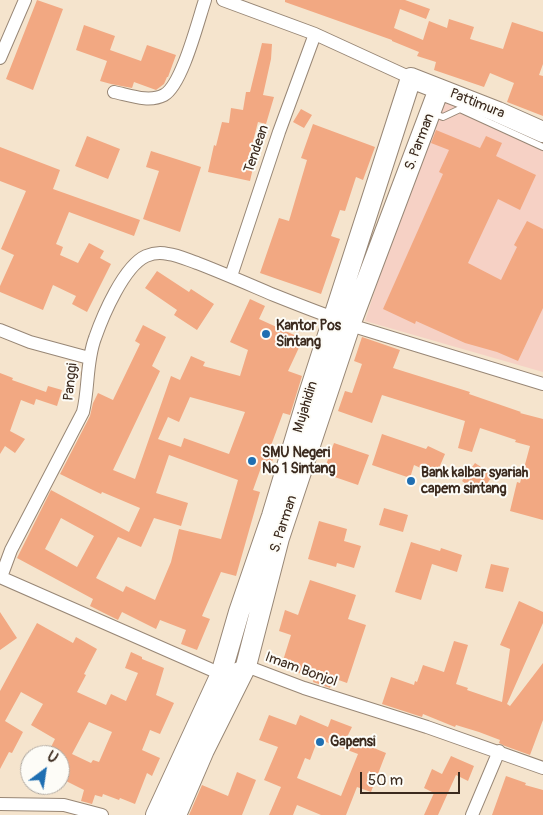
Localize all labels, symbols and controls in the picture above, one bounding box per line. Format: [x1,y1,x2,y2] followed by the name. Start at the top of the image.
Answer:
[447,85,507,123] street label: Pattimura
[402,111,438,173] street label: S. Parman
[241,123,273,175] street label: Tendean
[276,318,341,351] place label: Kantor Pos Sintang
[260,328,272,340] marker: Kantor Pos Sintang
[61,362,81,402] street label: Panggi
[290,379,322,435] street label: Mujahidin
[262,445,336,478] place label: SMU Negeri No 1 Sintang
[246,455,258,467] marker: SMU Negeri No 1 Sintang
[421,465,528,498] place label: Bank kalbar syariah capem sintang
[405,475,417,487] marker: Bank kalbar syariah capem sintang
[267,493,301,555] street label: S. Parman
[263,649,339,691] street label: Imam Bonjol
[330,734,375,750] place label: Gapensi
[314,736,326,748] marker: Gapensi
[20,745,70,795] north arrow
[44,748,61,767] text: U
[363,762,463,794] scale bar
[368,771,403,790] text: 50 m

